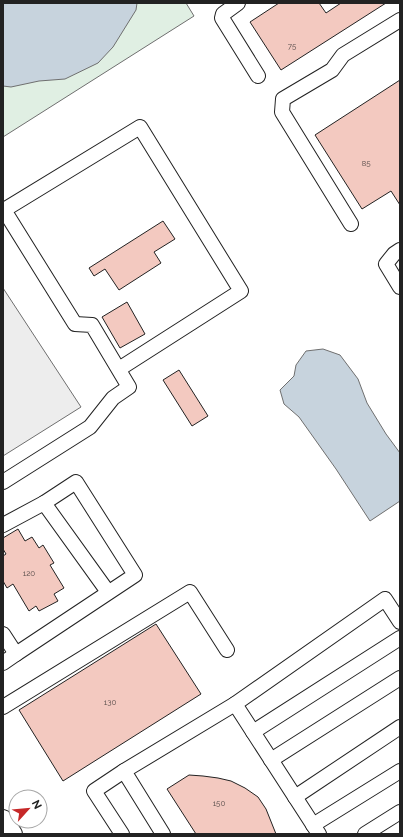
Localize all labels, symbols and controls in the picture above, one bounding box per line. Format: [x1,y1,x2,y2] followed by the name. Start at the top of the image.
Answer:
[288,41,297,51] house number: 75
[361,158,371,168] house number: 85
[23,568,35,578] house number: 120
[104,697,116,707] house number: 130
[8,789,48,829] north arrow
[29,798,44,811] text: N
[213,798,225,808] house number: 150

